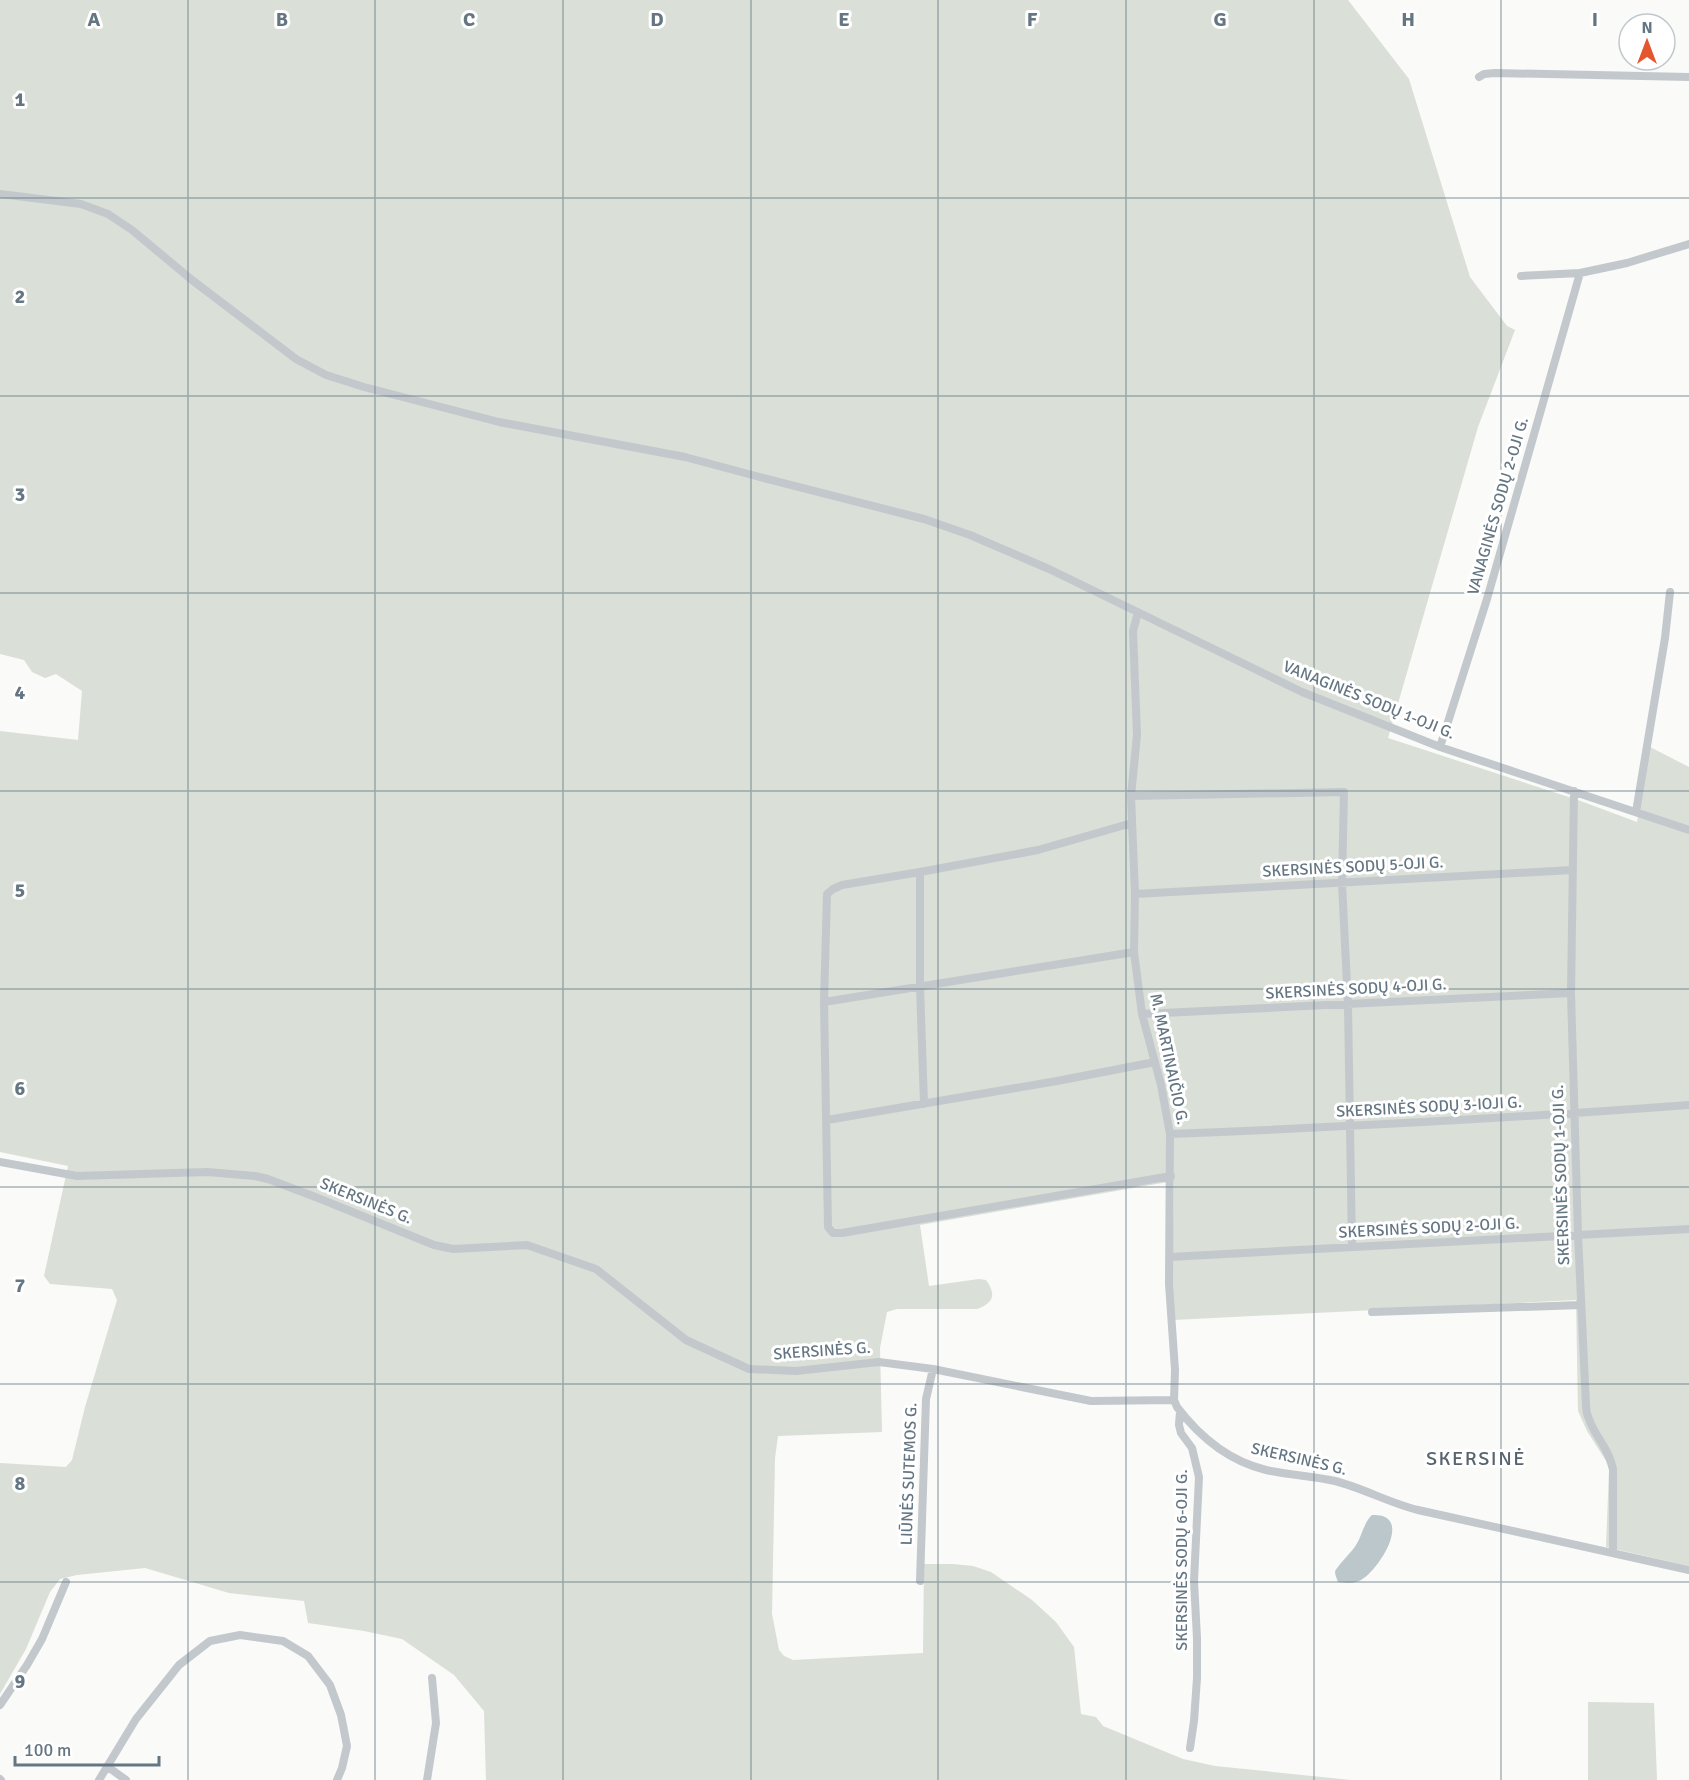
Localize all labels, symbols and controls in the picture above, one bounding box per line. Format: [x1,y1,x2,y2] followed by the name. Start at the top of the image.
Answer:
[88,7,101,32] text: A
[276,7,288,32] text: B
[463,7,475,32] text: C
[650,7,664,32] text: D
[838,7,850,32] text: E
[1027,7,1038,32] text: F
[1213,7,1227,32] text: G
[1401,7,1415,32] text: H
[1592,7,1598,32] text: I
[1617,12,1677,72] north arrow
[1641,18,1653,38] text: N
[15,87,26,112] text: 1
[15,284,25,309] text: 2
[1463,415,1533,597] street label: VANAGINĖS SODŲ 2-OJI G.
[15,482,25,507] text: 3
[1280,656,1458,744] street label: VANAGINĖS SODŲ 1-OJI G.
[15,680,26,705] text: 4
[1262,852,1444,882] street label: SKERSINĖS SODŲ 5-OJI G.
[15,878,25,903] text: 5
[1265,974,1447,1004] street label: SKERSINĖS SODŲ 4-OJI G.
[1145,992,1193,1126] street label: M. MARTINAIČIO G.
[15,1076,26,1101] text: 6
[1548,1084,1574,1266] street label: SKERSINĖS SODŲ 1-OJI G.
[1336,1092,1522,1122] street label: SKERSINĖS SODŲ 3-IOJI G.
[317,1173,415,1229] street label: SKERSINĖS G.
[1338,1213,1520,1243] street label: SKERSINĖS SODŲ 2-OJI G.
[15,1273,26,1298] text: 7
[773,1338,871,1364] street label: SKERSINĖS G.
[897,1402,921,1546] street label: LIŪNĖS SUTEMOS G.
[1249,1438,1349,1480] street label: SKERSINĖS G.
[1426,1446,1526,1471] district label: SKERSINĖ
[1172,1469,1192,1651] street label: SKERSINĖS SODŲ 6-OJI G.
[15,1471,26,1496] text: 8
[15,1669,26,1694] text: 9
[15,1729,159,1767] scale bar
[24,1739,71,1761] text: 100 m

